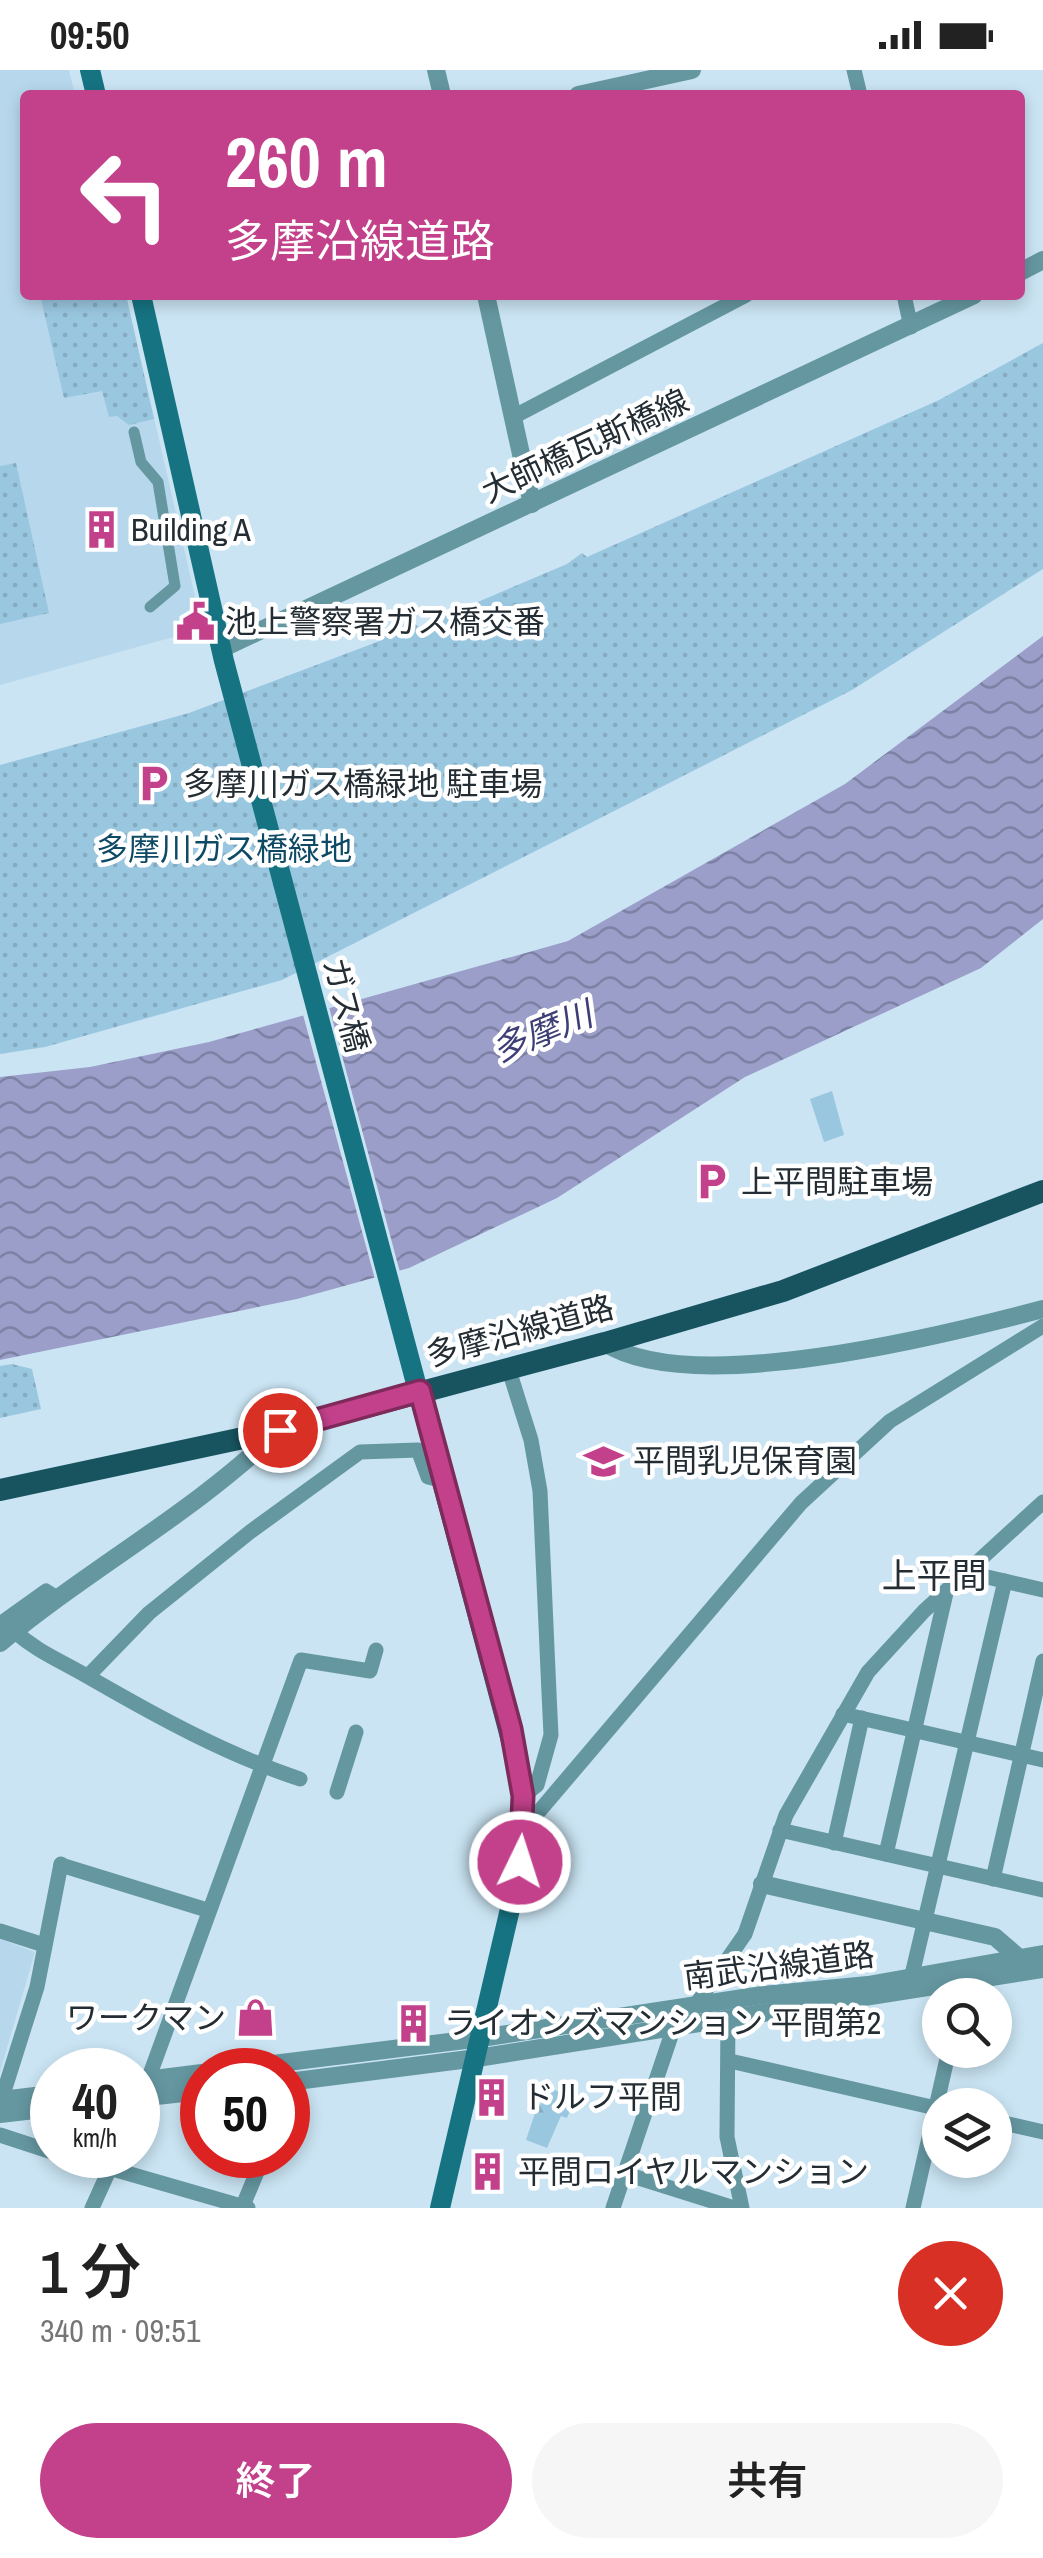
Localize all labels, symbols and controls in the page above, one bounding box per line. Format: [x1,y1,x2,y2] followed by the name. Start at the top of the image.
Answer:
[50,10,130,61] text: 09:50
[225,115,388,209] text: 260 m
[60,130,190,260] icon: left
[225,210,495,271] text: 多摩沿線道路
[474,379,695,512] street label: 大師橋瓦斯橋線
[131,508,251,551] place label: Building A
[80,509,122,551] building icon: Building A
[225,600,545,643] place label: 池上警察署ガス橋交番
[174,601,216,643] public building icon: 池上警察署ガス橋交番
[183,762,542,805] place label: 多摩川ガス橋緑地 駐車場
[132,763,174,805] parking icon: 多摩川ガス橋緑地 駐車場
[96,827,352,870] park label: 多摩川ガス橋緑地
[313,953,380,1057] street label: ガス橋
[484,989,603,1073] water label: 多摩川
[741,1160,933,1203] place label: 上平間駐車場
[690,1161,732,1203] parking icon: 上平間駐車場
[422,1285,618,1376] street label: 多摩沿線道路
[238,1388,323,1473] pin
[253,1403,308,1458] icon: arrive
[633,1439,857,1482] place label: 平間乳児保育園
[582,1440,624,1482] school or university icon: 平間乳児保育園
[881,1552,987,1599] district label: 上平間
[468,1810,572,1914] position arrow
[681,1932,877,1999] street label: 南武沿線道路
[922,1978,1012,2178] map controls
[922,1978,1012,2068] button: search
[66,1996,226,2039] place label: ワークマン
[235,1997,277,2039] shop icon: ワークマン
[444,2001,881,2044] place label: ライオンズマンション 平間第2
[393,2002,435,2044] building icon: ライオンズマンション 平間第2
[180,2048,310,2178] speed limit sign: 50
[72,2067,118,2135] text: 40
[522,2075,682,2118] place label: ドルフ平間
[471,2076,513,2118] building icon: ドルフ平間
[922,2088,1012,2178] button: layers
[73,2121,117,2155] text: km/h
[518,2150,869,2193] place label: 平間ロイヤルマンション
[467,2151,509,2193] building icon: 平間ロイヤルマンション
[40,2231,141,2312] text: 1 分
[898,2241,1003,2346] button: close
[40,2309,200,2352] text: 340 m · 09:51
[40,2423,512,2538] button: 終了
[532,2423,1003,2538] button: 共有

